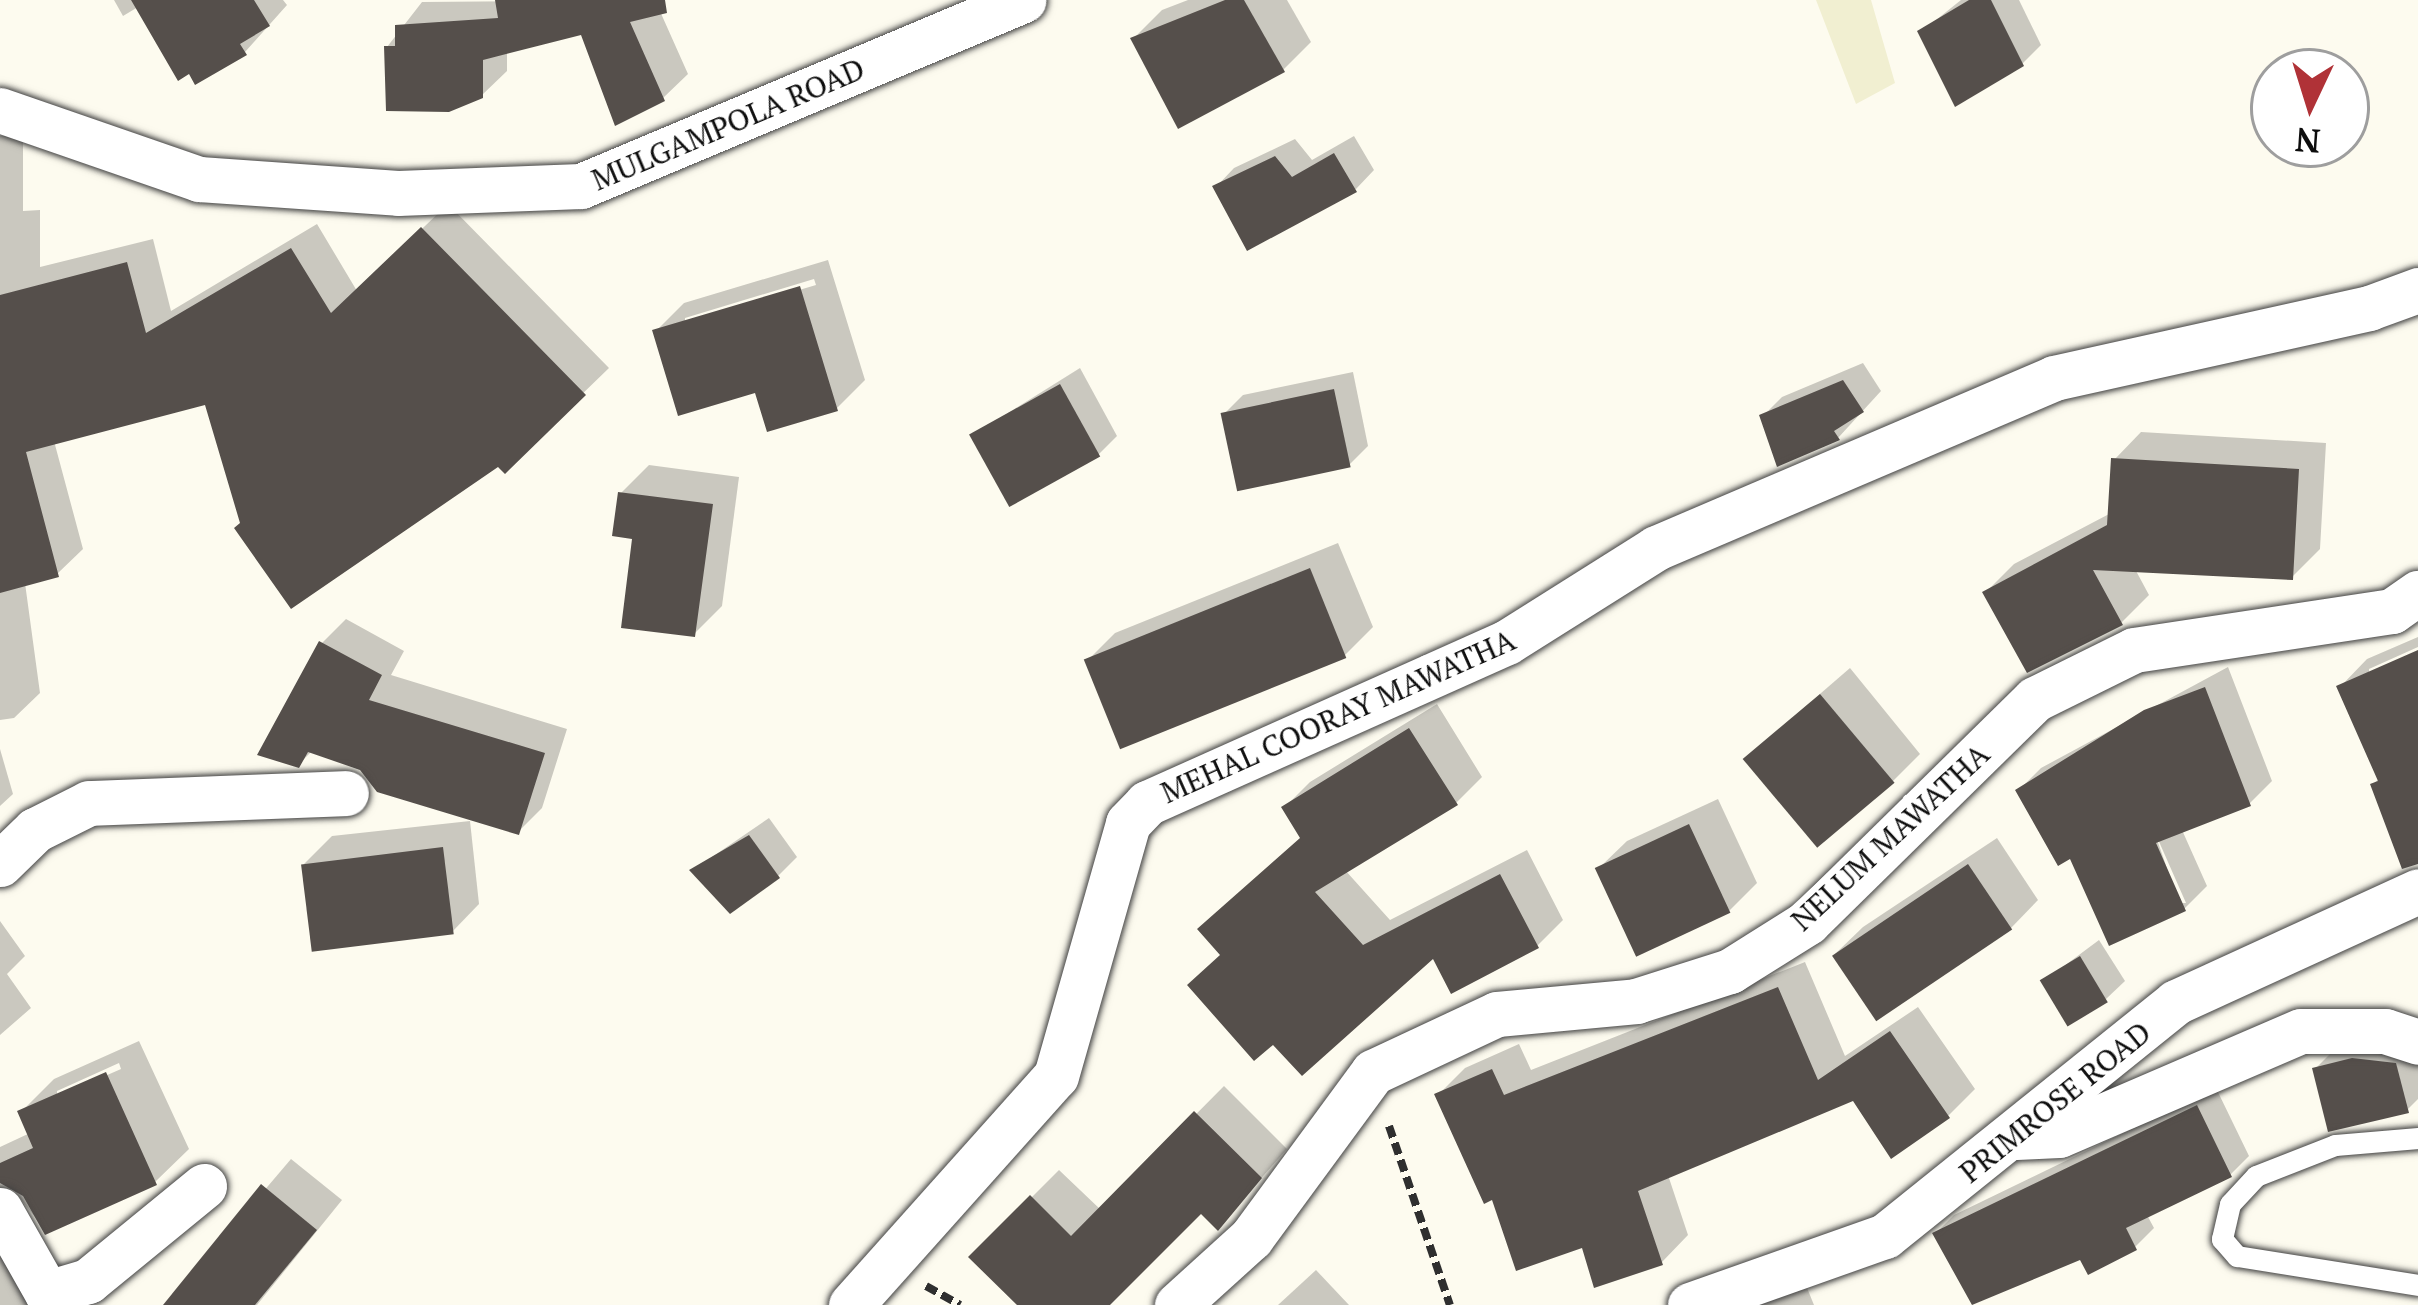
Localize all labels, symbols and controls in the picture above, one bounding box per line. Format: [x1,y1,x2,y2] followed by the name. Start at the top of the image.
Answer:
[2250,48,2370,168] north arrow
[586,50,870,198] street label: MULGAMPOLA ROAD
[2294,119,2322,164] text: N
[1155,621,1521,811] street label: MEHAL COORAY MAWATHA
[1784,736,1996,938] street label: NELUM MAWATHA
[1952,1014,2158,1190] street label: PRIMROSE ROAD

